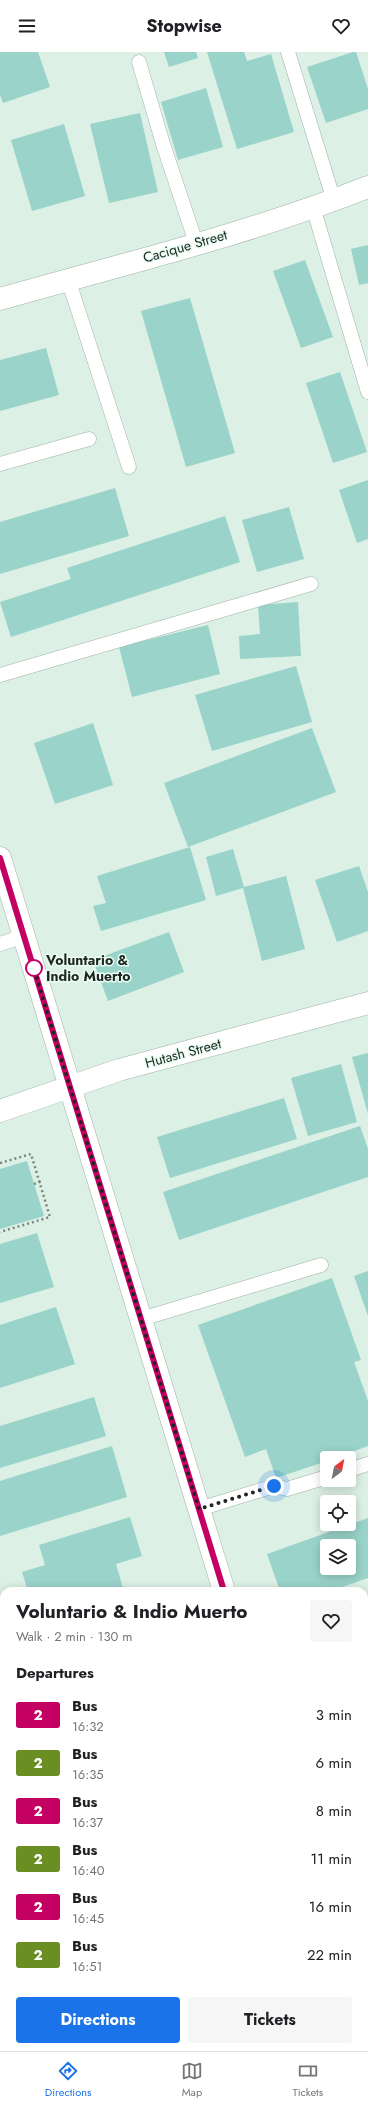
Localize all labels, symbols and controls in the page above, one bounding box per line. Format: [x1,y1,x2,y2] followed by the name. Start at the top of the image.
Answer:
[146,13,222,39] text: Stopwise
[16,15,38,37] icon: menu
[330,15,352,37] icon: heart
[141,224,230,268] street label: Cacique Street
[45,950,131,986] place label: Voluntario & Indio Muerto
[25,959,43,977] marker: Voluntario & Indio Muerto
[143,1033,224,1073] street label: Hutash Street
[320,1451,356,1487] north arrow
[320,1451,356,1575] map controls
[264,1476,284,1496] your location
[320,1495,356,1531] button: locate
[320,1539,356,1575] button: layers
[16,1598,248,1625] text: Voluntario & Indio Muerto
[310,1600,352,1642] button: heart
[16,1627,132,1646] text: Walk · 2 min · 130 m
[16,1662,94,1684] text: Departures
[72,1695,97,1717] text: Bus
[316,1704,352,1726] text: 3 min
[33,1705,43,1725] text: 2
[72,1717,104,1736] text: 16:32
[72,1743,97,1765] text: Bus
[315,1752,352,1774] text: 6 min
[33,1753,43,1773] text: 2
[72,1765,104,1784] text: 16:35
[72,1791,97,1813] text: Bus
[316,1800,352,1822] text: 8 min
[33,1801,43,1821] text: 2
[72,1813,103,1832] text: 16:37
[72,1839,97,1861] text: Bus
[311,1848,352,1870] text: 11 min
[33,1849,43,1869] text: 2
[72,1861,105,1880] text: 16:40
[72,1887,97,1909] text: Bus
[309,1896,352,1918] text: 16 min
[33,1897,43,1917] text: 2
[72,1909,104,1928] text: 16:45
[72,1935,97,1957] text: Bus
[307,1944,352,1966] text: 22 min
[33,1945,43,1965] text: 2
[72,1957,102,1976] text: 16:51
[16,1997,180,2043] button: Directions
[188,1997,352,2043] button: Tickets
[45,2060,91,2100] tab: Directions
[181,2060,203,2100] tab: Map
[293,2060,323,2100] tab: Tickets

